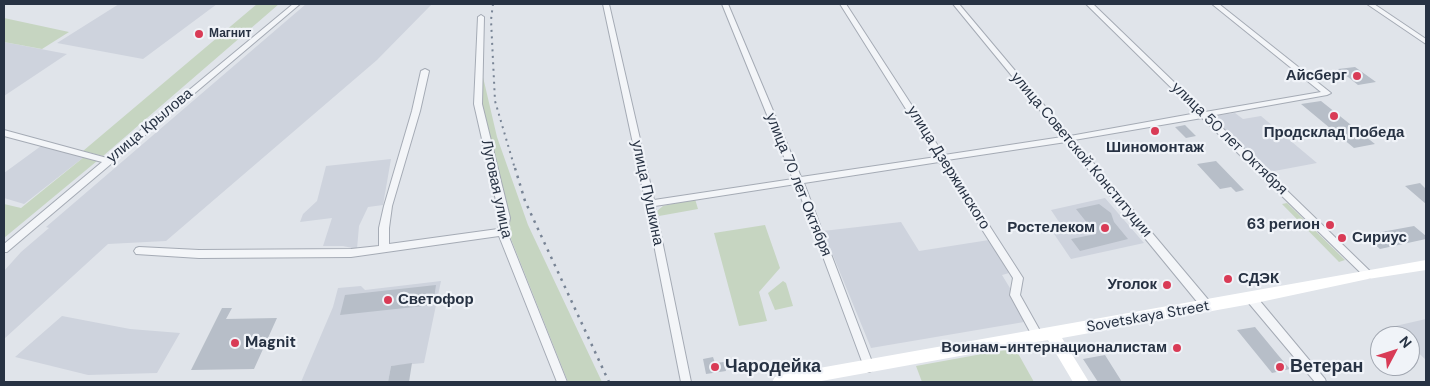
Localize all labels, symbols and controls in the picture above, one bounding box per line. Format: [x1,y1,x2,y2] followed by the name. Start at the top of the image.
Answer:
[209,27,251,41] place label: Магнит
[193,28,205,40] marker: Магнит
[1286,67,1347,85] place label: Айсберг
[1007,69,1155,241] street label: улица Советской Конституции
[1351,70,1363,82] marker: Айсберг
[1167,79,1291,199] street label: улица 50 лет Октября
[103,85,197,167] street label: улица Крылова
[903,103,993,233] street label: улица Дзержинского
[1328,110,1340,122] marker: Продсклад Победа
[761,111,835,259] street label: улица 70 лет Октября
[1264,124,1404,142] place label: Продсклад Победа
[1149,125,1161,137] marker: Шиномонтаж
[477,138,515,240] street label: Луговая улица
[627,139,667,247] street label: улица Пушкина
[1106,139,1204,157] place label: Шиномонтаж
[1247,216,1320,234] place label: 63 регион
[1007,219,1095,237] place label: Ростелеком
[1324,219,1336,231] marker: 63 регион
[1099,222,1111,234] marker: Ростелеком
[1352,229,1407,247] place label: Сириус
[1336,232,1348,244] marker: Сириус
[1238,270,1279,288] place label: СДЭК
[1222,273,1234,285] marker: СДЭК
[1107,276,1157,294] place label: Уголок
[1161,279,1173,291] marker: Уголок
[398,291,474,309] place label: Светофор
[382,294,394,306] marker: Светофор
[1085,297,1211,337] street label: Sovetskaya Street
[1370,326,1420,376] north arrow
[1396,332,1416,352] text: N
[245,334,296,352] place label: Magnit
[229,337,241,349] marker: Magnit
[941,339,1167,357] place label: Воинам-интернационалистам
[1171,342,1183,354] marker: Воинам-интернационалистам
[725,356,821,378] place label: Чародейка
[1290,356,1363,378] place label: Ветеран
[709,361,721,373] marker: Чародейка
[1274,361,1286,373] marker: Ветеран

